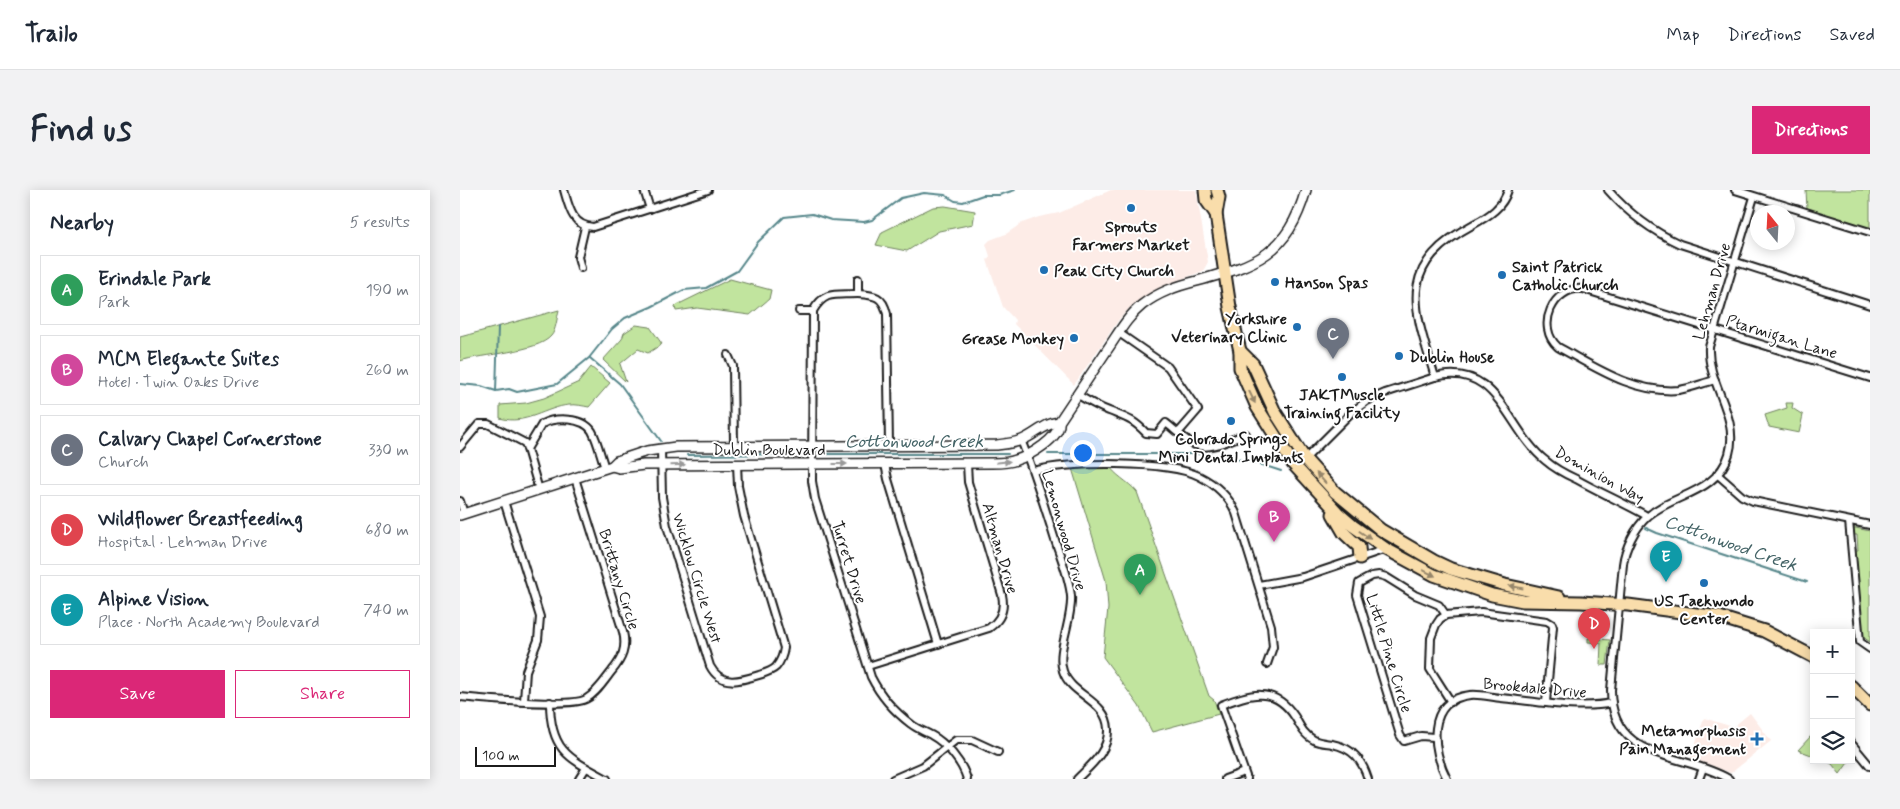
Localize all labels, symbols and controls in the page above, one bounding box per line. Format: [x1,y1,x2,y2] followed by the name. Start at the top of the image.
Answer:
[25,19,78,50] text: Trailo
[1667,23,1700,47] text: Map
[1728,23,1802,47] text: Directions
[1830,23,1875,47] text: Saved
[1752,106,1870,154] button: Directions
[30,107,132,153] text: Find us
[1125,202,1137,214] marker: Sprouts Farmers Market
[1750,205,1795,250] north arrow
[50,209,114,237] text: Nearby
[350,212,410,233] text: 5 results
[1072,217,1190,256] place label: Sprouts Farmers Market
[1689,240,1736,342] street label: Lehman Drive
[1512,257,1619,296] place label: Saint Patrick Catholic Church
[1054,261,1174,282] place label: Peak City Church
[1038,264,1050,276] marker: Peak City Church
[98,267,211,292] text: Erindale Park
[1496,269,1508,281] marker: Saint Patrick Catholic Church
[1285,273,1369,294] place label: Hanson Spas
[1269,276,1281,288] marker: Hanson Spas
[62,280,72,301] text: A
[366,280,409,301] text: 190 m
[98,292,130,313] text: Park
[1171,309,1288,348] place label: Yorkshire Veterinary Clinic
[1723,310,1840,365] street label: Ptarmigan Lane
[1317,318,1349,359] pin: C
[1291,321,1303,333] marker: Yorkshire Veterinary Clinic
[961,329,1064,350] place label: Grease Monkey
[1068,332,1080,344] marker: Grease Monkey
[98,347,279,372] text: MCM Elegante Suites
[1409,347,1495,368] place label: Dublin House
[1393,350,1405,362] marker: Dublin House
[62,360,72,381] text: B
[366,360,409,381] text: 260 m
[1336,371,1348,383] marker: JAKTMuscle Training Facility
[98,372,259,393] text: Hotel · Twin Oaks Drive
[1284,385,1400,426] place label: JAKTMuscle Training Facility
[1249,390,1257,404] one-way arrow
[1225,415,1237,427] marker: Colorado Springs Mini Dental Implants
[98,427,322,452] text: Calvary Chapel Cornerstone
[1159,429,1304,468] place label: Colorado Springs Mini Dental Implants
[845,430,983,454] water label: Cottonwood Creek
[61,440,73,461] text: C
[368,440,409,461] text: 330 m
[712,440,826,461] street label: Dublin Boulevard
[1070,440,1096,466] your location
[1551,442,1648,509] street label: Dominion Way
[98,452,149,473] text: Church
[995,458,1011,466] one-way arrow
[833,460,849,468] one-way arrow
[670,461,686,469] one-way arrow
[1036,468,1091,593] street label: Lemonwood Drive
[1316,471,1327,484] one-way arrow
[977,500,1023,596] street label: Altman Drive
[1258,501,1290,542] pin: B
[98,507,303,532] text: Wildflower Breastfeeding
[1661,510,1800,578] water label: Cottonwood Creek
[667,511,726,646] street label: Wicklow Circle West
[826,518,871,607] street label: Turret Drive
[61,520,73,541] text: D
[365,520,409,541] text: 680 m
[593,527,644,632] street label: Brittany Circle
[1358,530,1372,540] one-way arrow
[98,532,267,553] text: Hospital · Lehman Drive
[1650,541,1682,582] pin: E
[1124,554,1156,595] pin: A
[1422,569,1436,577] one-way arrow
[1698,577,1710,589] marker: US Taekwondo Center
[1508,583,1524,591] one-way arrow
[98,587,209,612] text: Alpine Vision
[1654,591,1754,630] place label: US Taekwondo Center
[1361,592,1417,715] street label: Little Pine Circle
[62,600,72,621] text: E
[363,600,409,621] text: 740 m
[1578,608,1610,649] pin: D
[98,612,320,633] text: Place · North Academy Boulevard
[1810,629,1855,764] map controls
[1810,629,1855,674] button: +
[50,670,225,718] button: Save
[235,670,410,718] button: Share
[1482,674,1588,703] street label: Brookdale Drive
[1810,674,1855,719] button: −
[1810,719,1855,764] button: layers
[1619,721,1746,762] place label: Metamorphosis Pain Management
[1750,732,1764,746] marker: Metamorphosis Pain Management
[475,744,556,767] scale bar
[482,747,520,765] text: 100 m

